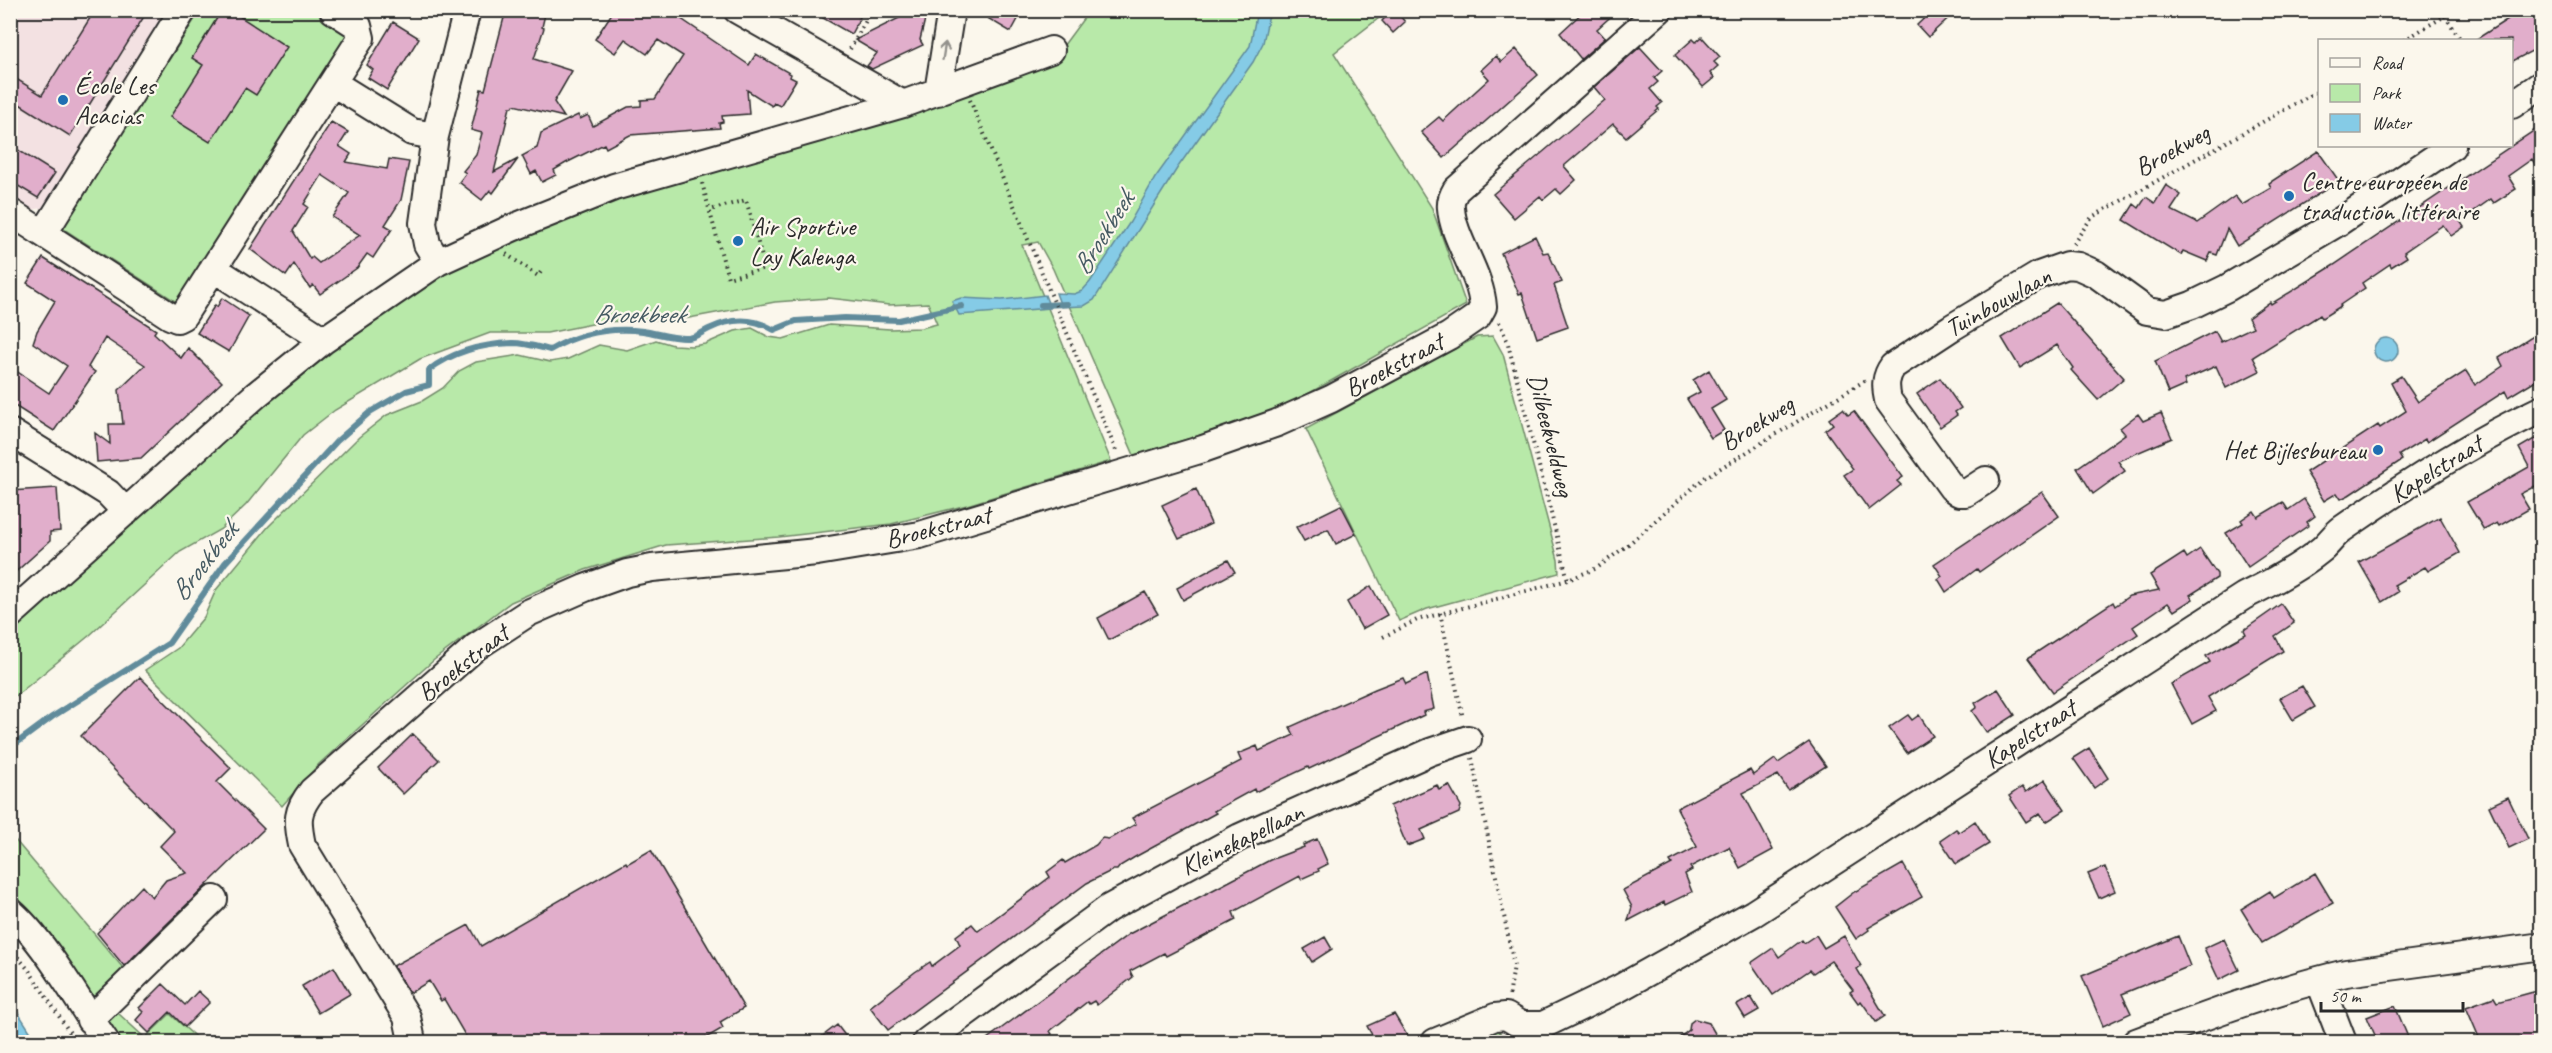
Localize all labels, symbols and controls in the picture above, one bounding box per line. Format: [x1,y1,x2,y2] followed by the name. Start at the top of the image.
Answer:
[2318,39,2513,147] legend
[939,42,950,61] one-way arrow
[2372,52,2405,74] text: Road
[75,69,157,132] place label: École Les Acacias
[2372,82,2402,104] text: Park
[56,93,70,107] marker: École Les Acacias
[2372,112,2413,134] text: Water
[2129,115,2217,184] street label: Broekweg
[2301,165,2480,228] place label: Centre européen de traduction littéraire
[1064,181,1144,281] water label: Broekbeek
[2282,189,2296,203] marker: Centre européen de traduction littéraire
[750,210,858,273] place label: Air Sportive Lay Kalenga
[731,234,745,248] marker: Air Sportive Lay Kalenga
[1939,259,2057,345] street label: Tuinbouwlaan
[593,297,690,331] water label: Broekbeek
[1339,324,1452,405] street label: Broekstraat
[1520,370,1583,501] street label: Dilbeekveldweg
[1714,387,1802,458] street label: Broekweg
[2383,426,2491,510] street label: Kapelstraat
[2224,434,2367,467] place label: Het Bijlesbureau
[2371,443,2385,457] marker: Het Bijlesbureau
[882,497,997,556] street label: Broekstraat
[163,511,249,607] water label: Broekbeek
[410,615,518,709] street label: Broekstraat
[1978,690,2085,776] street label: Kapelstraat
[1175,795,1310,883] street label: Kleinekapellaan
[2321,975,2464,1013] scale bar
[2330,985,2363,1007] text: 50 m

